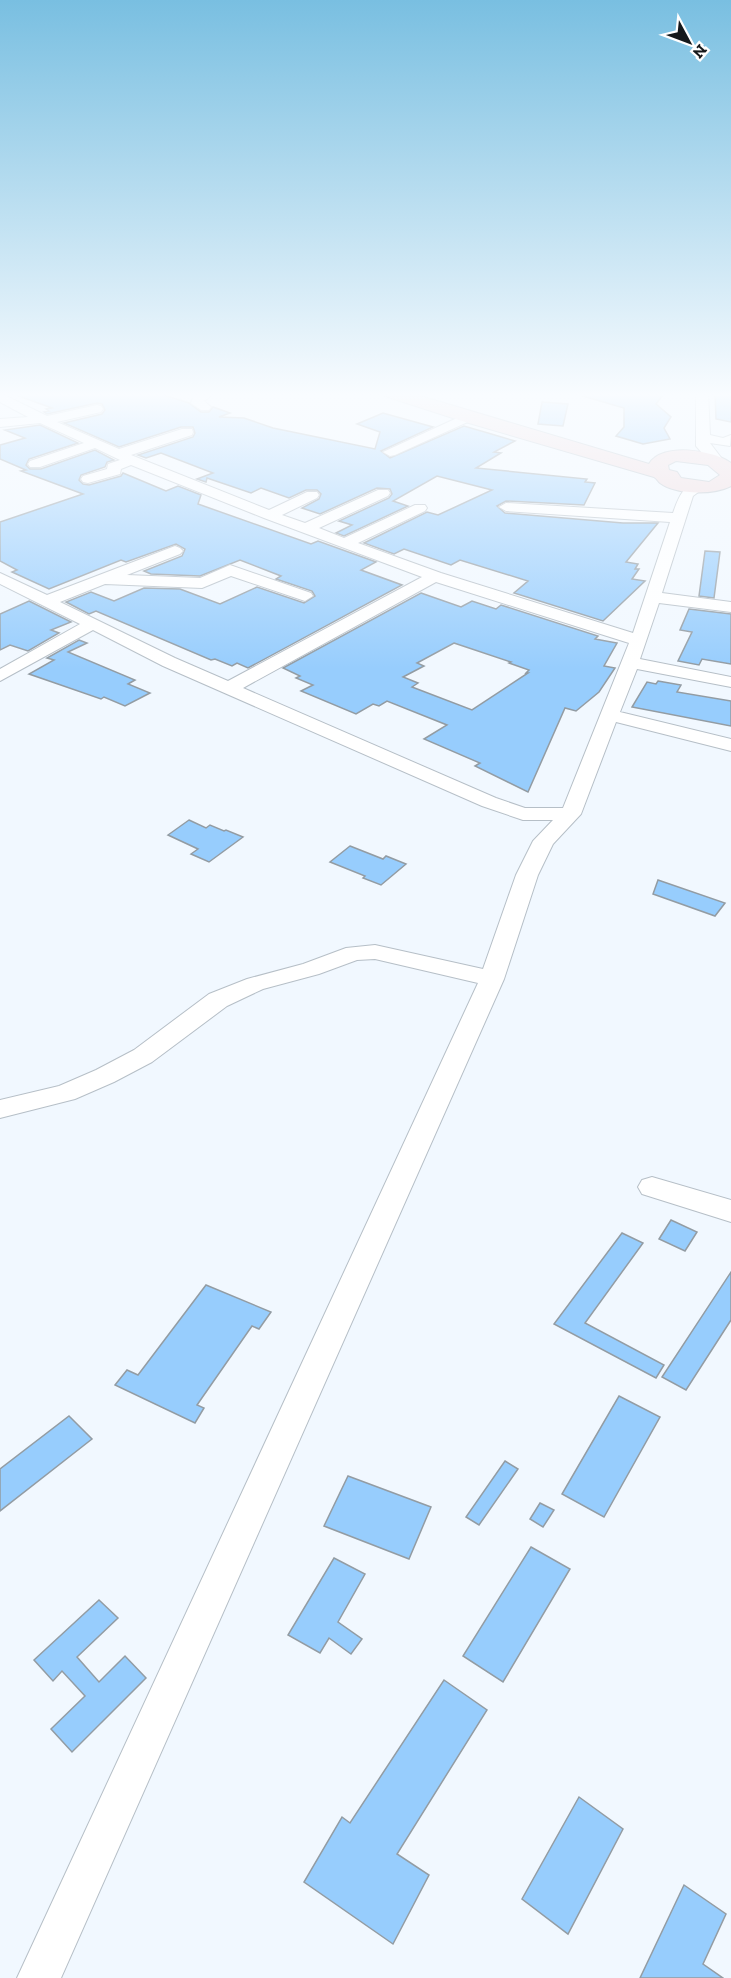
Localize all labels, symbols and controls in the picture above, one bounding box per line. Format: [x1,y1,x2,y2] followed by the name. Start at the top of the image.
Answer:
[659,12,719,72] north arrow
[689,41,711,62] text: N

